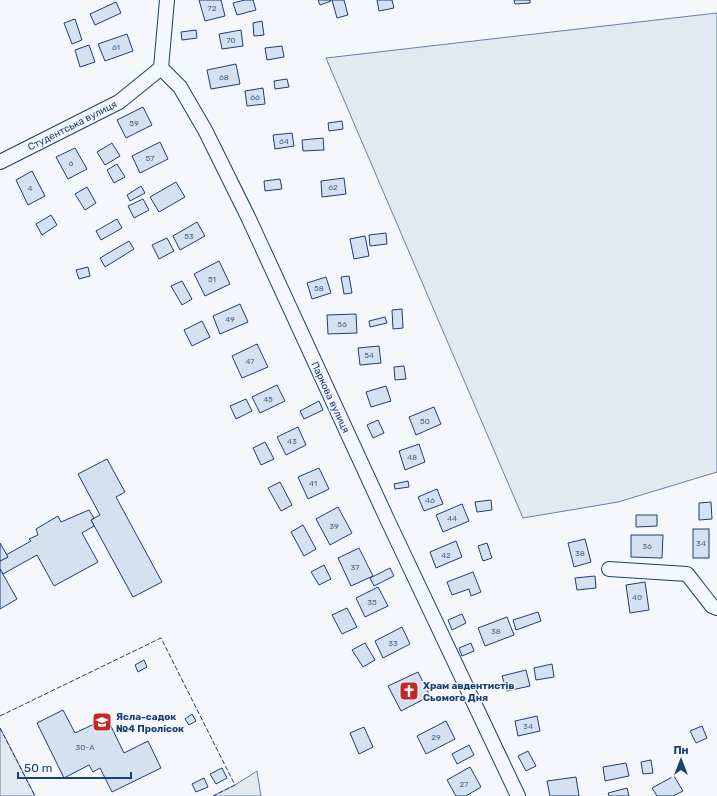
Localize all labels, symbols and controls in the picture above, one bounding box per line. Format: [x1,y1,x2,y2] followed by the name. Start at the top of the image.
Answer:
[208,4,217,13] house number: 72
[226,36,236,45] house number: 70
[112,43,120,52] house number: 61
[219,73,229,82] house number: 68
[250,93,260,102] house number: 66
[26,98,119,154] street label: Студентська вулиця
[129,119,139,128] house number: 59
[279,137,289,146] house number: 64
[146,154,154,163] house number: 57
[69,159,74,168] house number: 6
[328,183,338,192] house number: 62
[28,184,33,193] house number: 4
[184,232,194,241] house number: 53
[208,275,216,284] house number: 51
[314,284,324,293] house number: 58
[225,315,235,324] house number: 49
[337,320,347,329] house number: 56
[364,351,374,360] house number: 54
[246,357,254,366] house number: 47
[308,360,352,435] street label: Паркова вулиця
[263,395,273,404] house number: 45
[420,417,430,426] house number: 50
[287,437,297,446] house number: 43
[407,453,417,462] house number: 48
[309,479,317,488] house number: 41
[425,496,435,505] house number: 46
[447,514,457,523] house number: 44
[329,522,339,531] house number: 39
[696,539,706,548] house number: 34
[642,542,652,551] house number: 36
[575,549,585,558] house number: 38
[441,551,451,560] house number: 42
[351,563,359,572] house number: 37
[632,593,642,602] house number: 40
[367,598,377,607] house number: 35
[491,627,501,636] house number: 38
[388,639,398,648] house number: 33
[398,680,420,702] church icon: Храм авдентистів Сьомого Дня
[423,680,514,704] place label: Храм авдентистів Сьомого Дня
[91,711,113,733] school or university icon: Ясла-садок №4 Пролісок
[116,711,184,735] place label: Ясла-садок №4 Пролісок
[523,722,533,731] house number: 34
[431,733,441,742] house number: 29
[661,740,701,780] north arrow
[75,743,95,752] house number: 30-А
[673,744,689,757] text: Пн
[18,754,131,780] scale bar
[24,761,52,775] text: 50 m
[460,780,468,789] house number: 27

